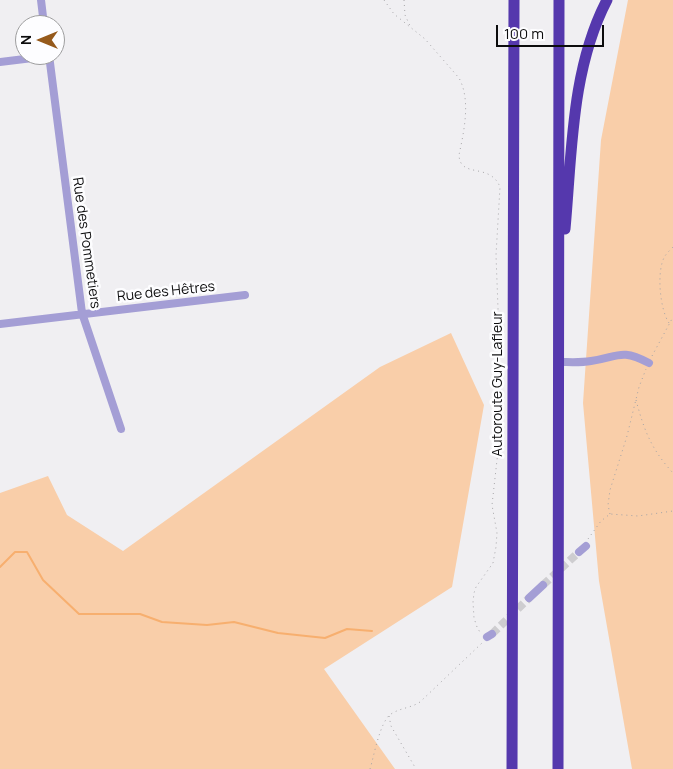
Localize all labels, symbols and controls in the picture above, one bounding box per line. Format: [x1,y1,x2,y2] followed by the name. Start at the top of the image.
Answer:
[15,15,65,65] north arrow
[498,15,606,47] scale bar
[504,23,544,44] text: 100 m
[16,35,35,45] text: N
[68,176,104,310] street label: Rue des Pommetiers
[116,278,216,306] street label: Rue des Hêtres
[490,311,506,457] street label: Autoroute Guy-Lafleur

